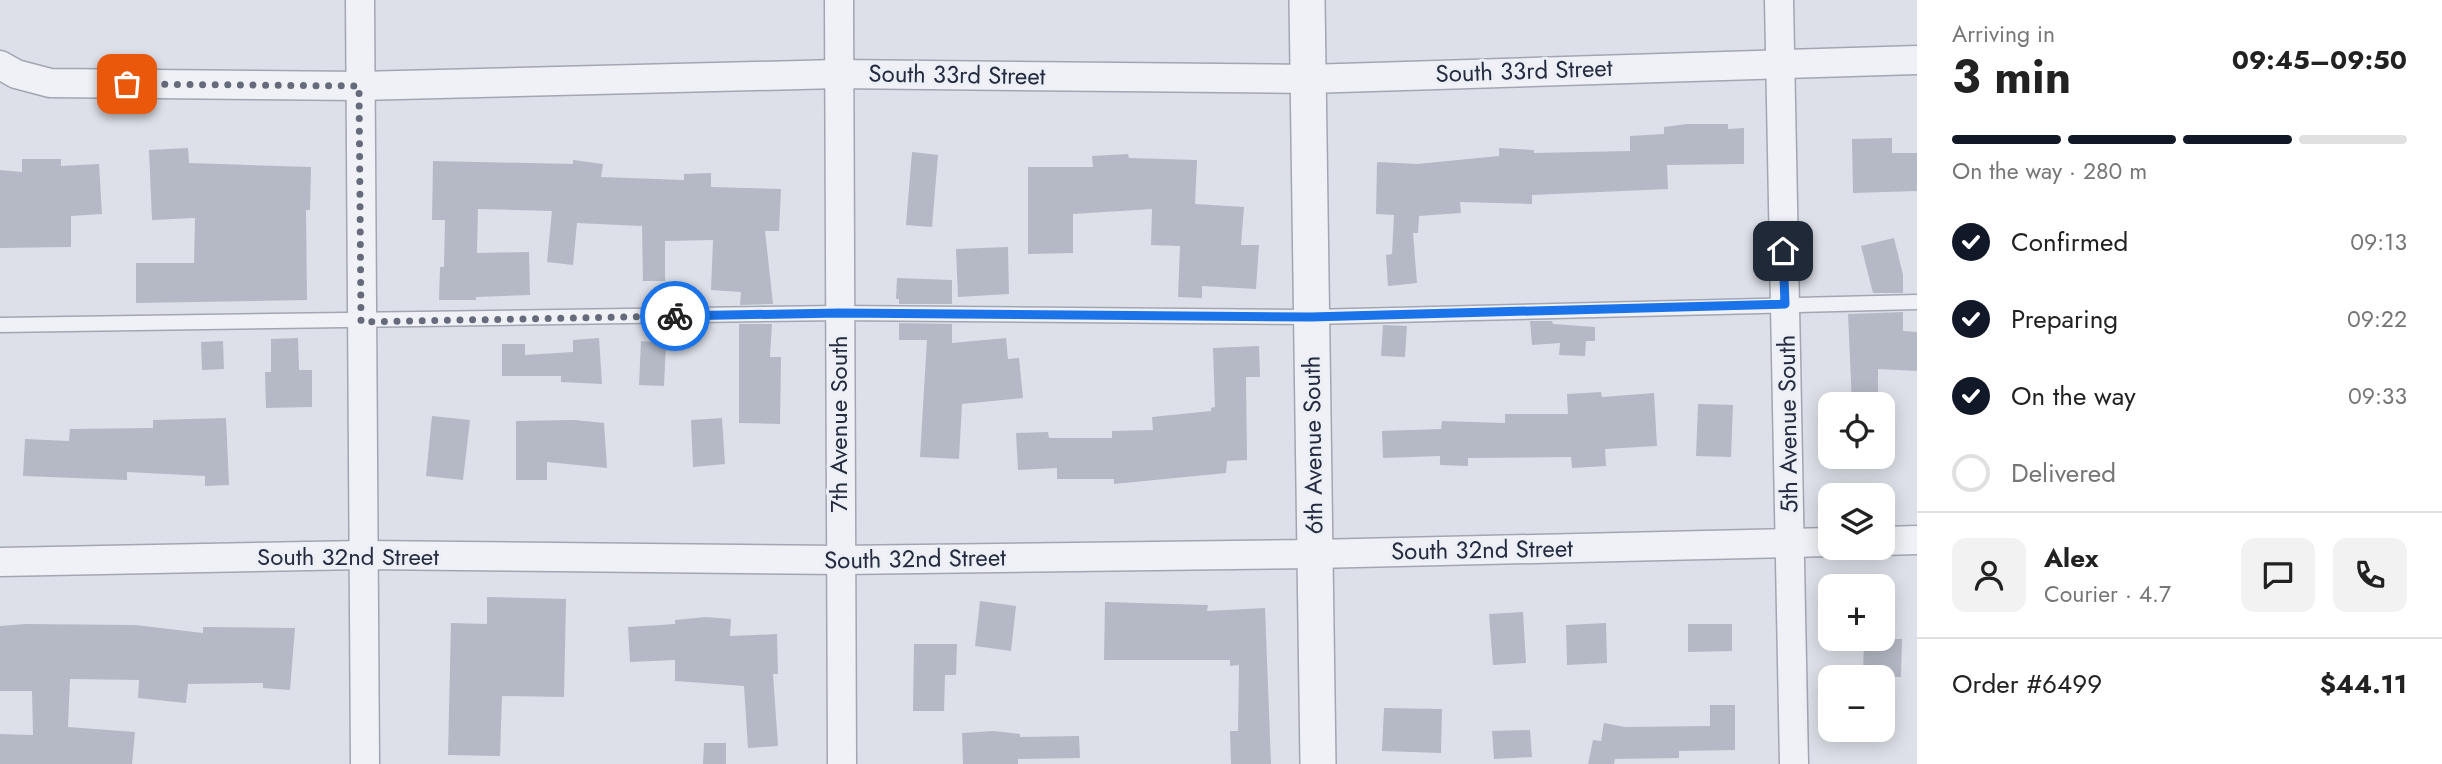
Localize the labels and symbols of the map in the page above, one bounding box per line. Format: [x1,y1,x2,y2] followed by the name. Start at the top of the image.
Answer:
[1435,50,1613,91] street label: South 33rd Street
[97,54,157,114] pin
[868,55,1046,94] street label: South 33rd Street
[1753,221,1813,281] pin
[640,281,710,351] courier
[821,335,856,513] street label: 7th Avenue South
[1768,335,1807,513] street label: 5th Avenue South
[1293,355,1332,535] street label: 6th Avenue South
[1391,530,1573,569] street label: South 32nd Street
[257,539,439,574] street label: South 32nd Street
[824,539,1006,578] street label: South 32nd Street

